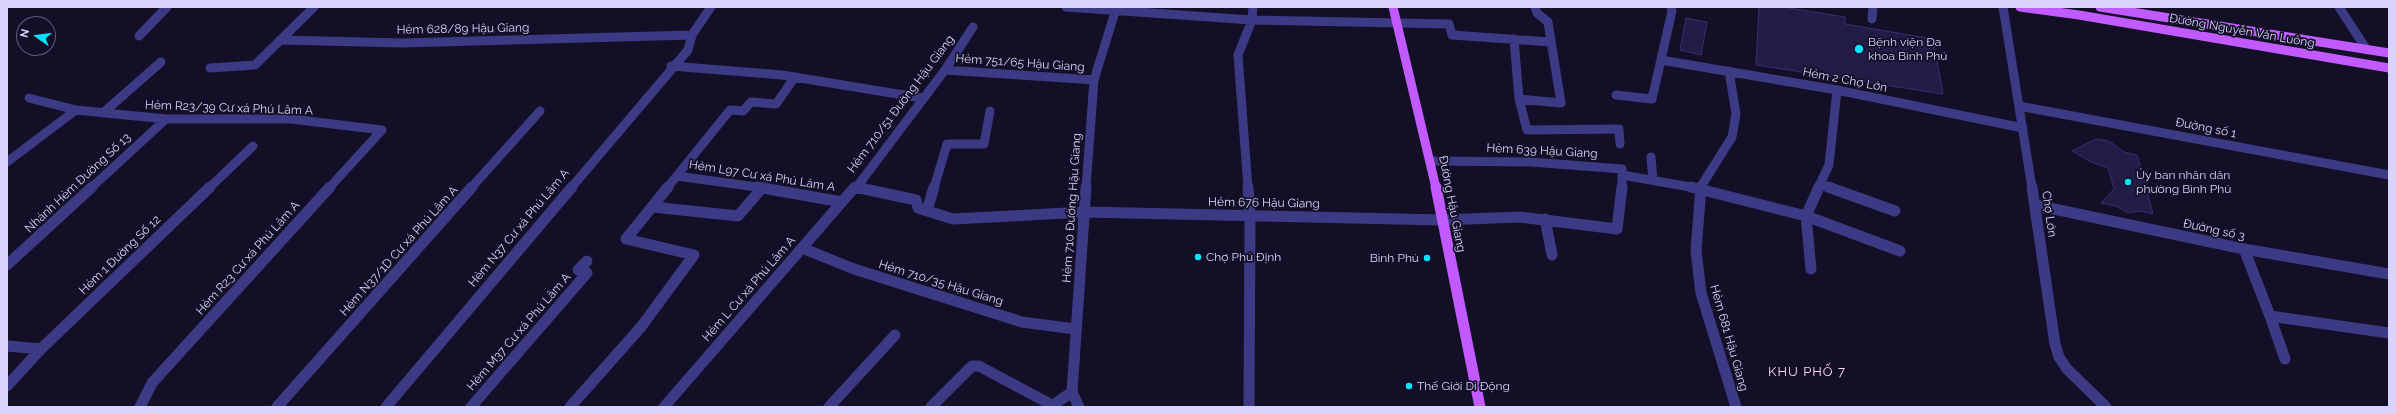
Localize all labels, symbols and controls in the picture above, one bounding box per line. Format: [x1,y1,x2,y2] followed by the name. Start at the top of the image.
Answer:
[2168,11,2316,51] street label: Đường Nguyễn Văn Luông
[16,16,56,56] north arrow
[397,21,529,37] street label: Hẻm 628/89 Hậu Giang
[18,28,32,39] text: N
[845,32,957,176] street label: Hẻm 710/51 Đường Hậu Giang
[1868,35,1947,63] place label: Bệnh viện Đa khoa Bình Phú
[1853,43,1865,55] marker: Bệnh viện Đa khoa Bình Phú
[955,51,1085,75] street label: Hẻm 751/65 Hậu Giang
[1801,65,1889,95] street label: Hẻm 2 Chợ Lớn
[145,98,313,118] street label: Hẻm R23/39 Cư xá Phú Lâm A
[2174,115,2238,141] street label: Đường số 1
[22,130,134,236] street label: Nhánh Hẻm Đường Số 13
[1060,133,1084,283] street label: Hẻm 710 Đường Hậu Giang
[1486,141,1598,161] street label: Hẻm 639 Hậu Giang
[1436,154,1468,254] street label: Đường Hậu Giang
[688,157,836,195] street label: Hẻm L97 Cư xá Phú Lâm A
[465,166,573,290] street label: Hẻm N37 Cư xá Phú Lâm A
[2136,168,2231,196] place label: Ủy ban nhân dân phường Bình Phú
[2123,177,2133,187] marker: Ủy ban nhân dân phường Bình Phú
[337,183,461,319] street label: Hẻm N37/1D Cư xá Phú Lâm A
[2039,190,2059,238] street label: Chợ Lớn
[1208,195,1320,211] street label: Hẻm 676 Hậu Giang
[193,198,303,318] street label: Hẻm R23 Cư xá Phú Lâm A
[76,213,164,297] street label: Hẻm 1 Đường Số 12
[2182,216,2246,244] street label: Đường số 3
[699,234,799,344] street label: Hẻm L Cư xá Phú Lâm A
[1206,250,1281,264] place label: Chợ Phú Định
[1370,251,1419,265] place label: Bình Phú
[1193,252,1203,262] marker: Chợ Phú Định
[1422,253,1432,263] marker: Bình Phú
[877,257,1005,309] street label: Hẻm 710/35 Hậu Giang
[464,270,574,394] street label: Hẻm M37 Cư xá Phú Lâm A
[1707,283,1751,393] street label: Hẻm 681 Hậu Giang
[1768,364,1846,380] district label: KHU PHỐ 7
[1417,379,1510,393] place label: Thế Giới Di Động
[1404,381,1414,391] marker: Thế Giới Di Động

